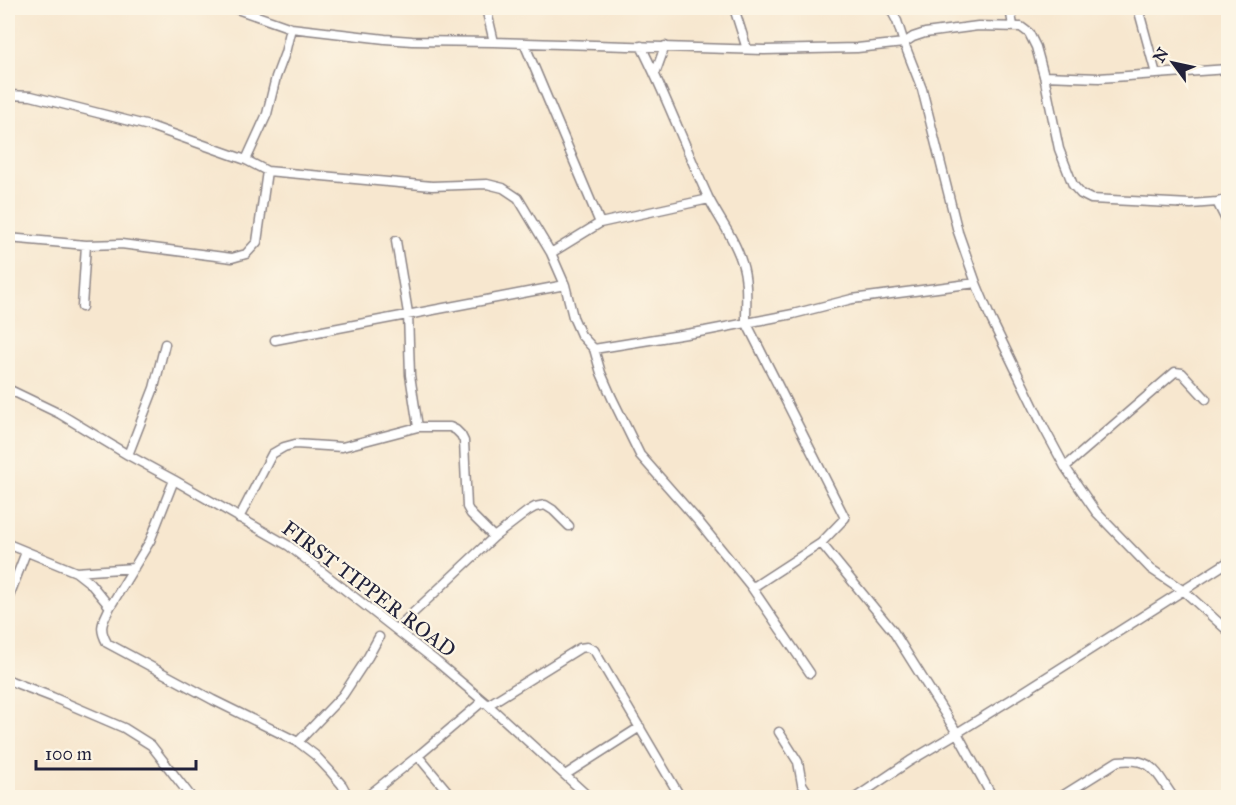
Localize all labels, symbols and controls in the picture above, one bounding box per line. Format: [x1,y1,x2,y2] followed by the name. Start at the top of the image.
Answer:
[1143,33,1203,93] north arrow
[1149,44,1173,66] text: N
[277,515,461,663] street label: FIRST TIPPER ROAD
[36,733,196,771] scale bar
[45,743,92,765] text: 100 m

